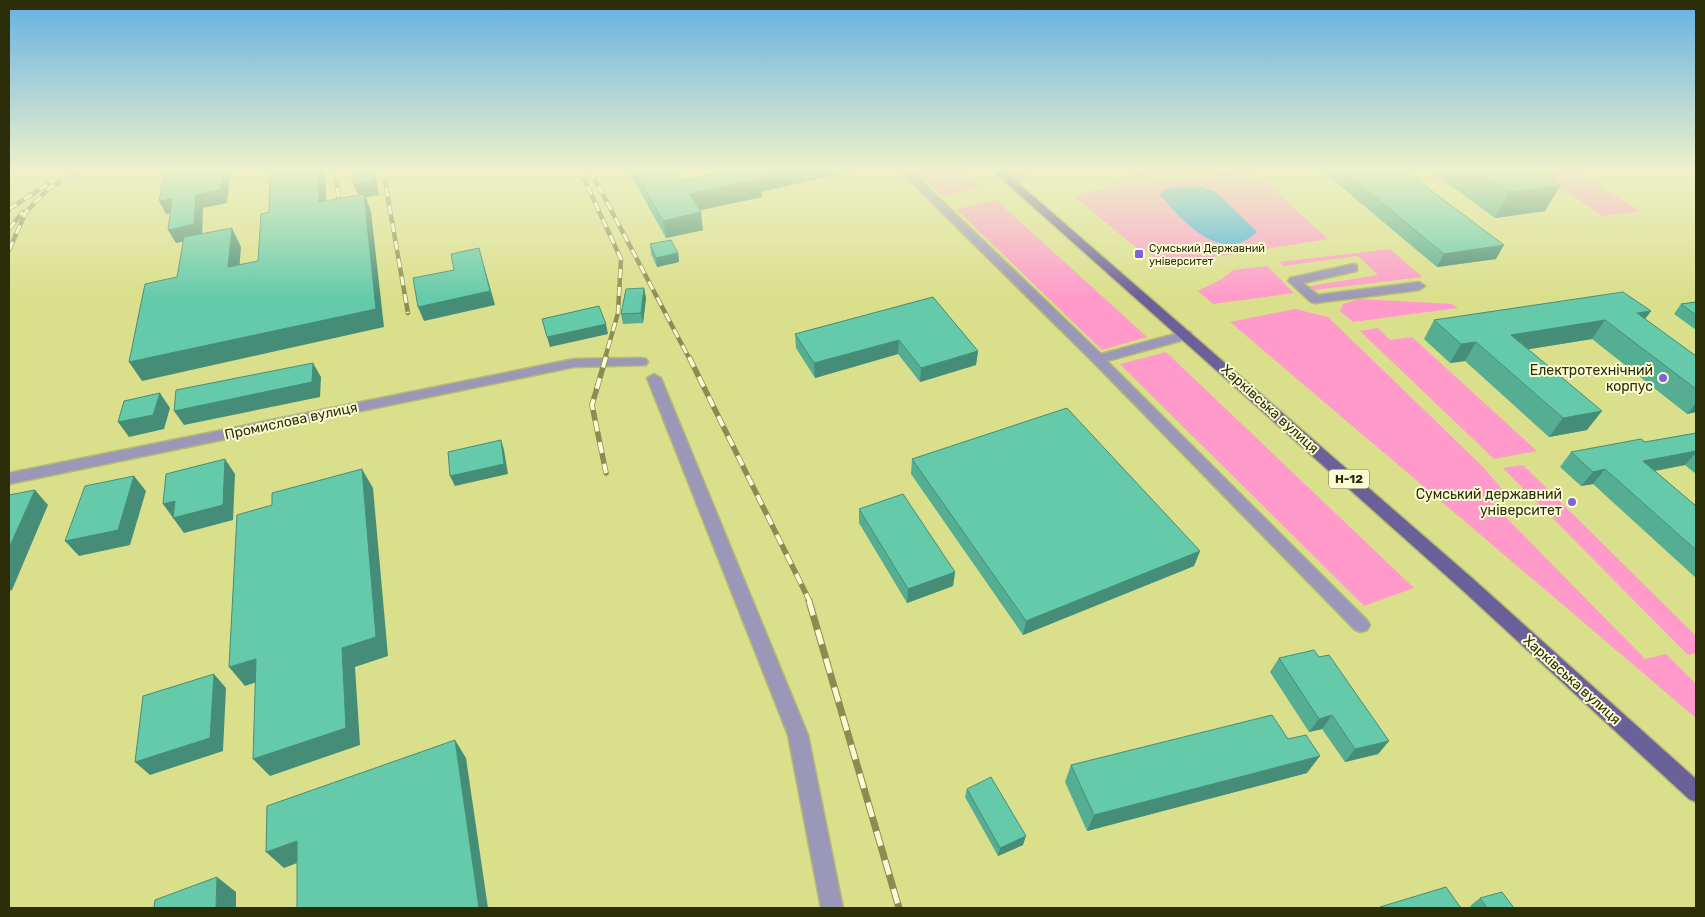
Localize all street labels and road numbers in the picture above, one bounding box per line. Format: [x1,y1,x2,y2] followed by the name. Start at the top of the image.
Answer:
[1218,361,1322,457] street label: Харківська вулиця
[223,399,359,443] street label: Промислова вулиця
[1329,469,1369,488] road number: Н-12
[1520,632,1624,728] street label: Харківська вулиця

